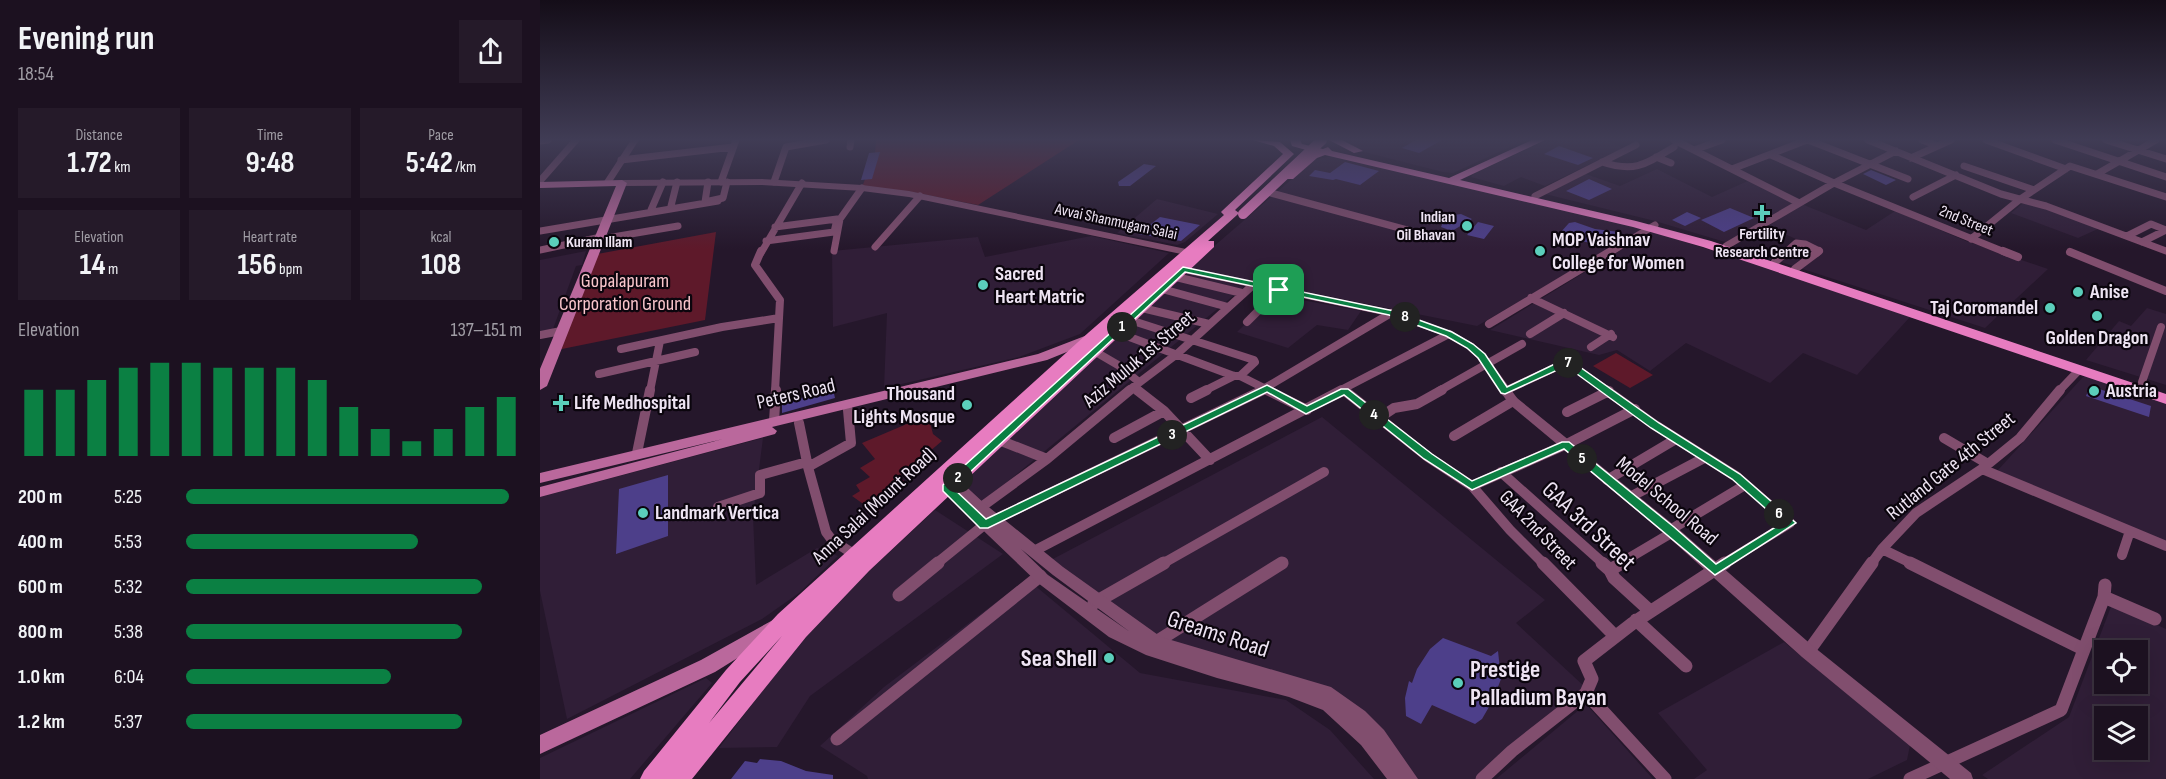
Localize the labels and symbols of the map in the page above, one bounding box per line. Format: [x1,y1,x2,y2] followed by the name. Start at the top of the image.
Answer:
[1052,200,1179,244] street label: Avvai Shanmugam Salai
[1936,202,1996,240] street label: 2nd Street
[1753,204,1771,222] marker: Fertility Research Centre
[1396,208,1455,245] place label: Indian Oil Bhavan
[1460,219,1474,233] marker: Indian Oil Bhavan
[1715,225,1809,262] place label: Fertility Research Centre
[1552,228,1684,275] place label: MOP Vaishnav College for Women
[566,233,632,252] place label: Kuram Illam
[547,235,561,249] marker: Kuram Illam
[1533,244,1547,258] marker: MOP Vaishnav College for Women
[995,262,1085,309] place label: Sacred Heart Matric
[1253,264,1304,315] pin
[559,269,691,316] park label: Gopalapuram Corporation Ground
[976,278,990,292] marker: Sacred Heart Matric
[2089,280,2129,304] place label: Anise
[2071,285,2085,299] marker: Anise
[1930,296,2038,320] place label: Taj Coromandel
[2043,301,2057,315] marker: Taj Coromandel
[1390,302,1420,332] pin: 8
[1078,305,1200,413] street label: Aziz Muluk 1st Street
[2090,309,2104,323] marker: Golden Dragon
[1107,312,1137,342] pin: 1
[2046,326,2148,350] place label: Golden Dragon
[1553,348,1583,378] pin: 7
[755,373,837,415] street label: Peters Road
[2105,379,2157,403] place label: Austria
[853,382,955,429] place label: Thousand Lights Mosque
[2087,384,2101,398] marker: Austria
[574,391,690,415] place label: Life Medhospital
[552,394,570,412] marker: Life Medhospital
[960,398,974,412] marker: Thousand Lights Mosque
[1359,400,1389,430] pin: 4
[1882,407,2020,525] street label: Rutland Gate 4th Street
[1157,420,1187,450] pin: 3
[807,443,941,570] street label: Anna Salai (Mount Road)
[1567,444,1597,474] pin: 5
[1611,452,1723,550] street label: Model School Road
[943,463,973,493] pin: 2
[1536,475,1642,577] street label: GAA 3rd Street
[1494,485,1582,575] street label: GAA 2nd Street
[1764,499,1794,529] pin: 6
[655,501,779,525] place label: Landmark Vertica
[636,506,650,520] marker: Landmark Vertica
[1163,604,1273,664] street label: Greams Road
[1021,644,1097,673] place label: Sea Shell
[1102,651,1116,665] marker: Sea Shell
[1470,655,1607,712] place label: Prestige Palladium Bayan
[1451,676,1465,690] marker: Prestige Palladium Bayan

